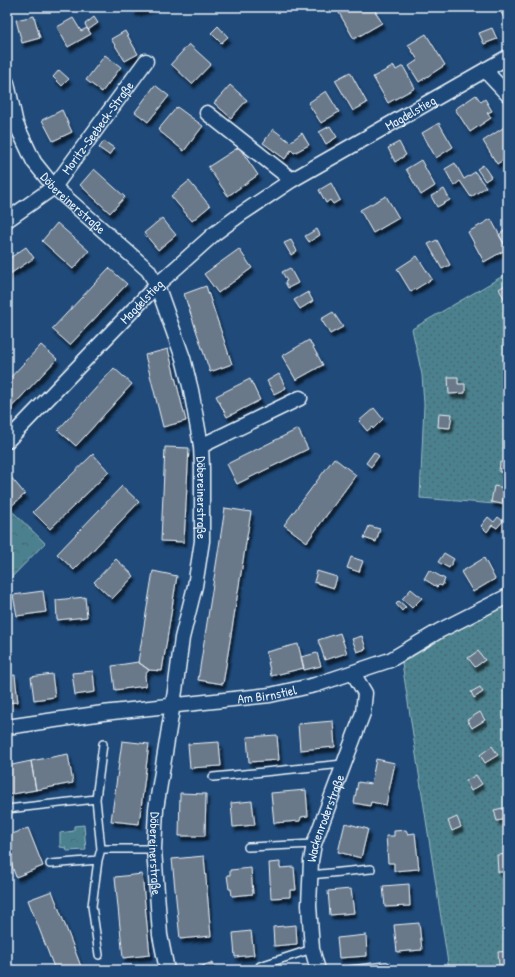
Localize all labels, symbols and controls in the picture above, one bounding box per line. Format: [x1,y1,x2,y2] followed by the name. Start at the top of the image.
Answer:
[57,77,138,178] street label: Moritz-Seebeck-Straße
[382,91,439,134] street label: Magdelstieg
[37,168,110,238] street label: Döbereinerstraße
[116,275,167,328] street label: Magdelstieg
[192,456,211,539] street label: Döbereinerstraße
[236,680,299,707] street label: Am Birnstiel
[302,772,348,863] street label: Wackenroderstraße
[145,812,166,895] street label: Döbereinerstraße

